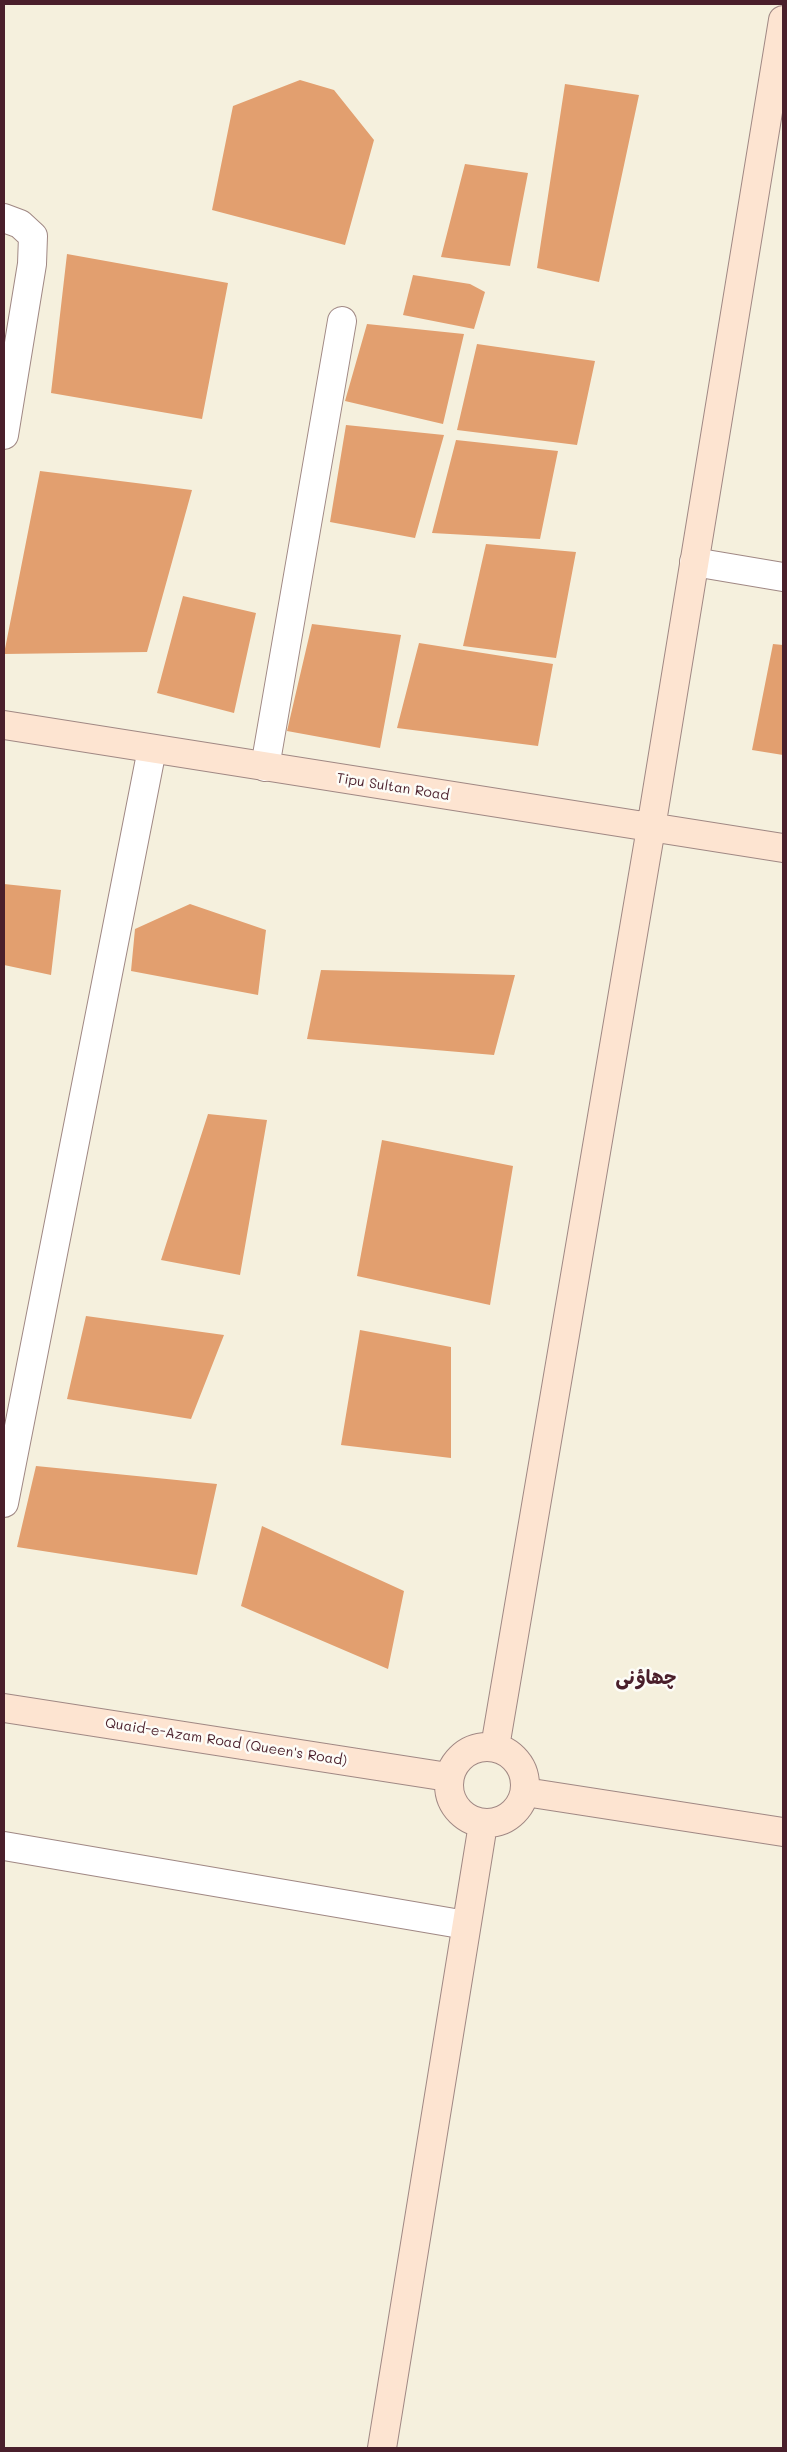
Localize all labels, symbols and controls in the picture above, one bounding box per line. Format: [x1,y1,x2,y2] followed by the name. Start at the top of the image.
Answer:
[335,770,451,804] street label: Tipu Sultan Road
[615,1667,677,1689] district label: چھاؤنی
[104,1715,348,1769] street label: Quaid-e-Azam Road (Queen's Road)

